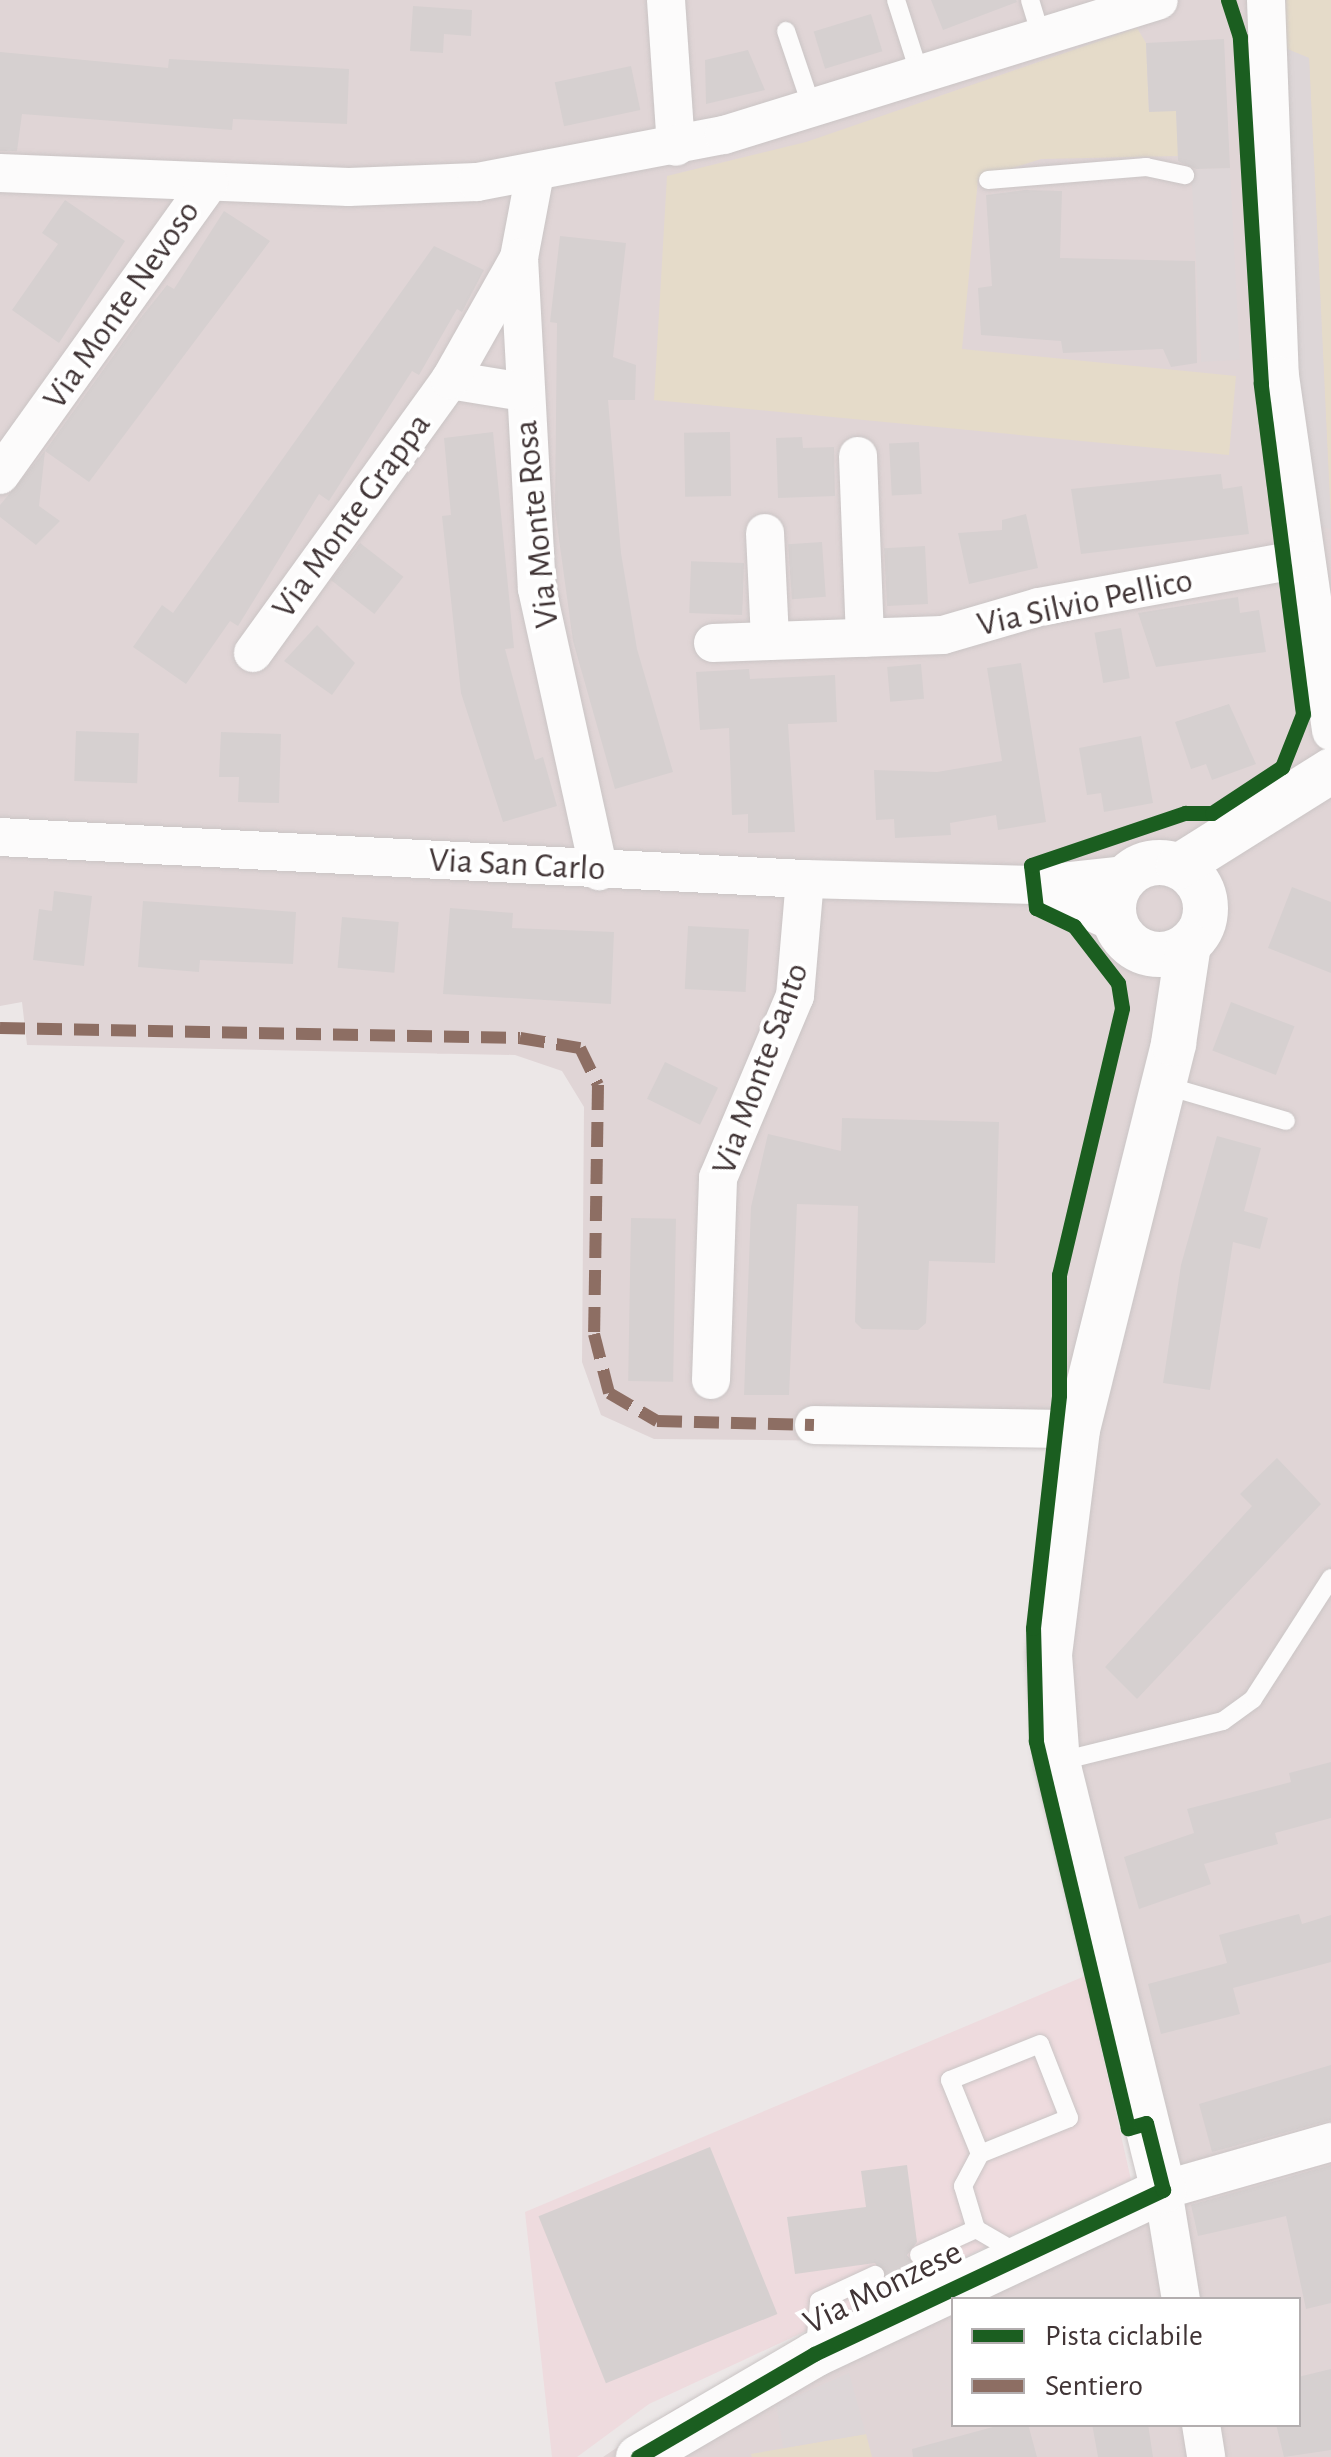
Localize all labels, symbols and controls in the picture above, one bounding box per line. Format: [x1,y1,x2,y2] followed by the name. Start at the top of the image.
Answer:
[34,192,210,418] street label: Via Monte Nevoso
[263,405,441,627] street label: Via Monte Grappa
[505,418,569,630] street label: Via Monte Rosa
[973,560,1197,646] street label: Via Silvio Pellico
[428,839,606,891] street label: Via San Carlo
[703,957,819,1181] street label: Via Monte Santo
[797,2232,969,2344] street label: Via Monzese
[951,2297,1301,2427] legend
[1045,2321,1203,2351] text: Pista ciclabile
[1045,2371,1143,2401] text: Sentiero

